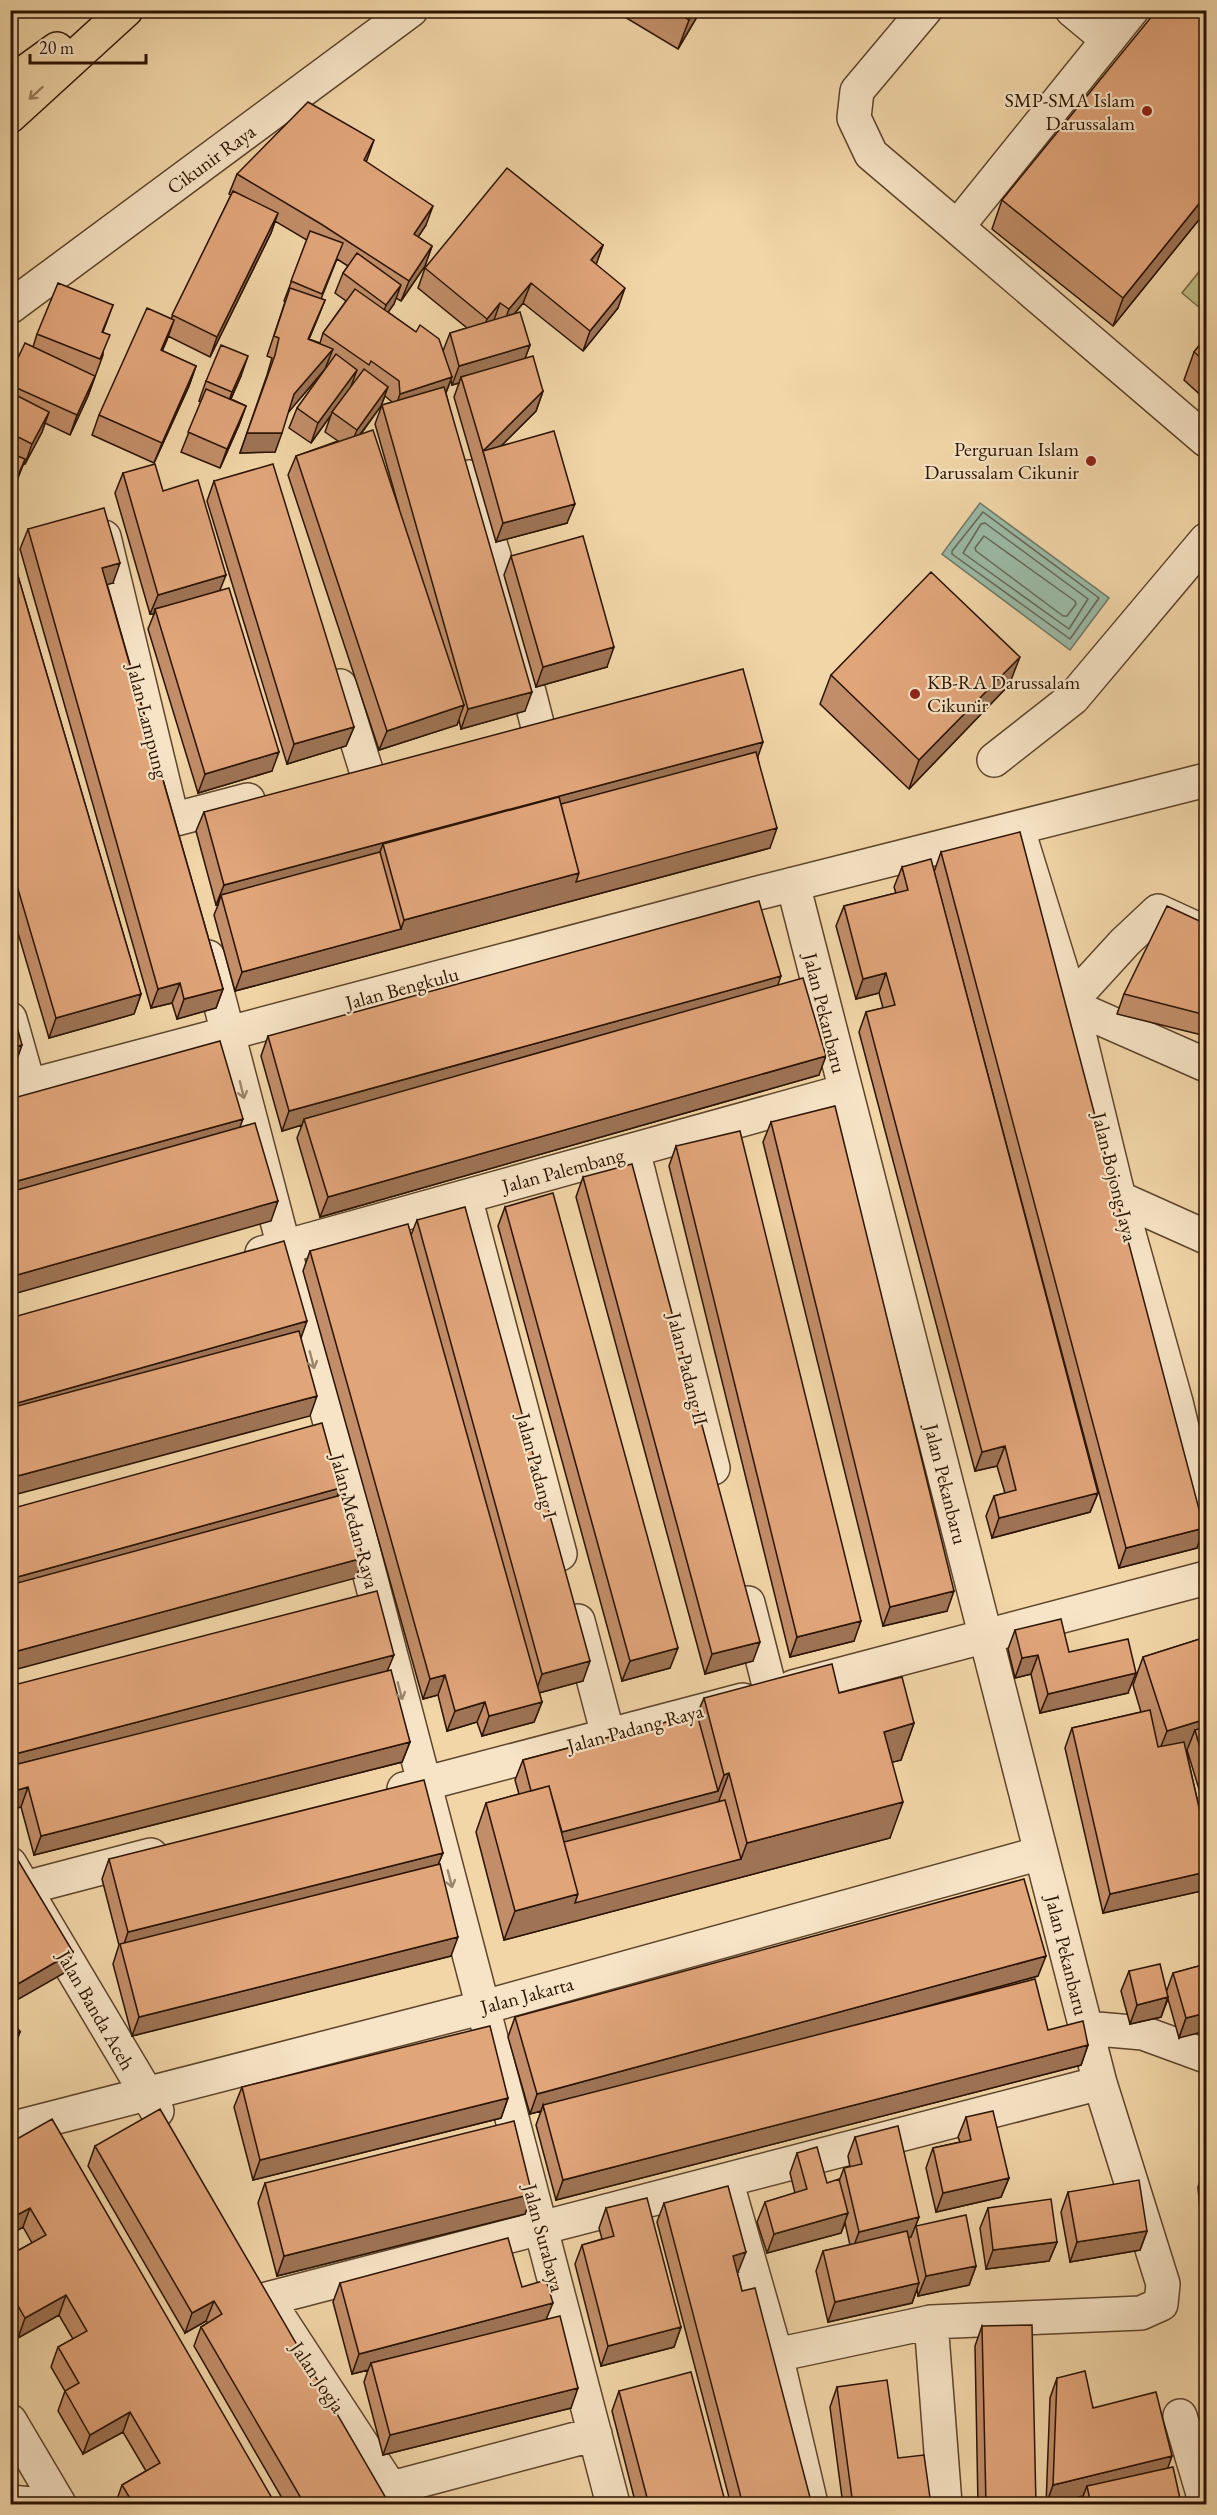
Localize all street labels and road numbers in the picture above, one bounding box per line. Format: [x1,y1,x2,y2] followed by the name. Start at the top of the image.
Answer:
[161,118,261,200] street label: Cikunir Raya
[121,659,175,781] street label: Jalan Lampung
[797,948,853,1076] street label: Jalan Pekanbaru
[341,960,462,1016] street label: Jalan Bengkulu
[1086,1108,1144,1244] street label: Jalan Bojong Jaya
[497,1141,627,1199] street label: Jalan Palembang
[661,1308,715,1428] street label: Jalan Padang II
[510,1408,564,1522] street label: Jalan Padang I
[918,1419,974,1547] street label: Jalan Pekanbaru
[324,1449,385,1591] street label: Jalan Medan Raya
[562,1697,706,1759] street label: Jalan Padang Raya
[1039,1890,1095,2018] street label: Jalan Pekanbaru
[50,1944,141,2075] street label: Jalan Banda Aceh
[476,1970,576,2020] street label: Jalan Jakarta
[517,2179,571,2295] street label: Jalan Surabaya
[284,2335,351,2418] street label: Jalan Jogja

